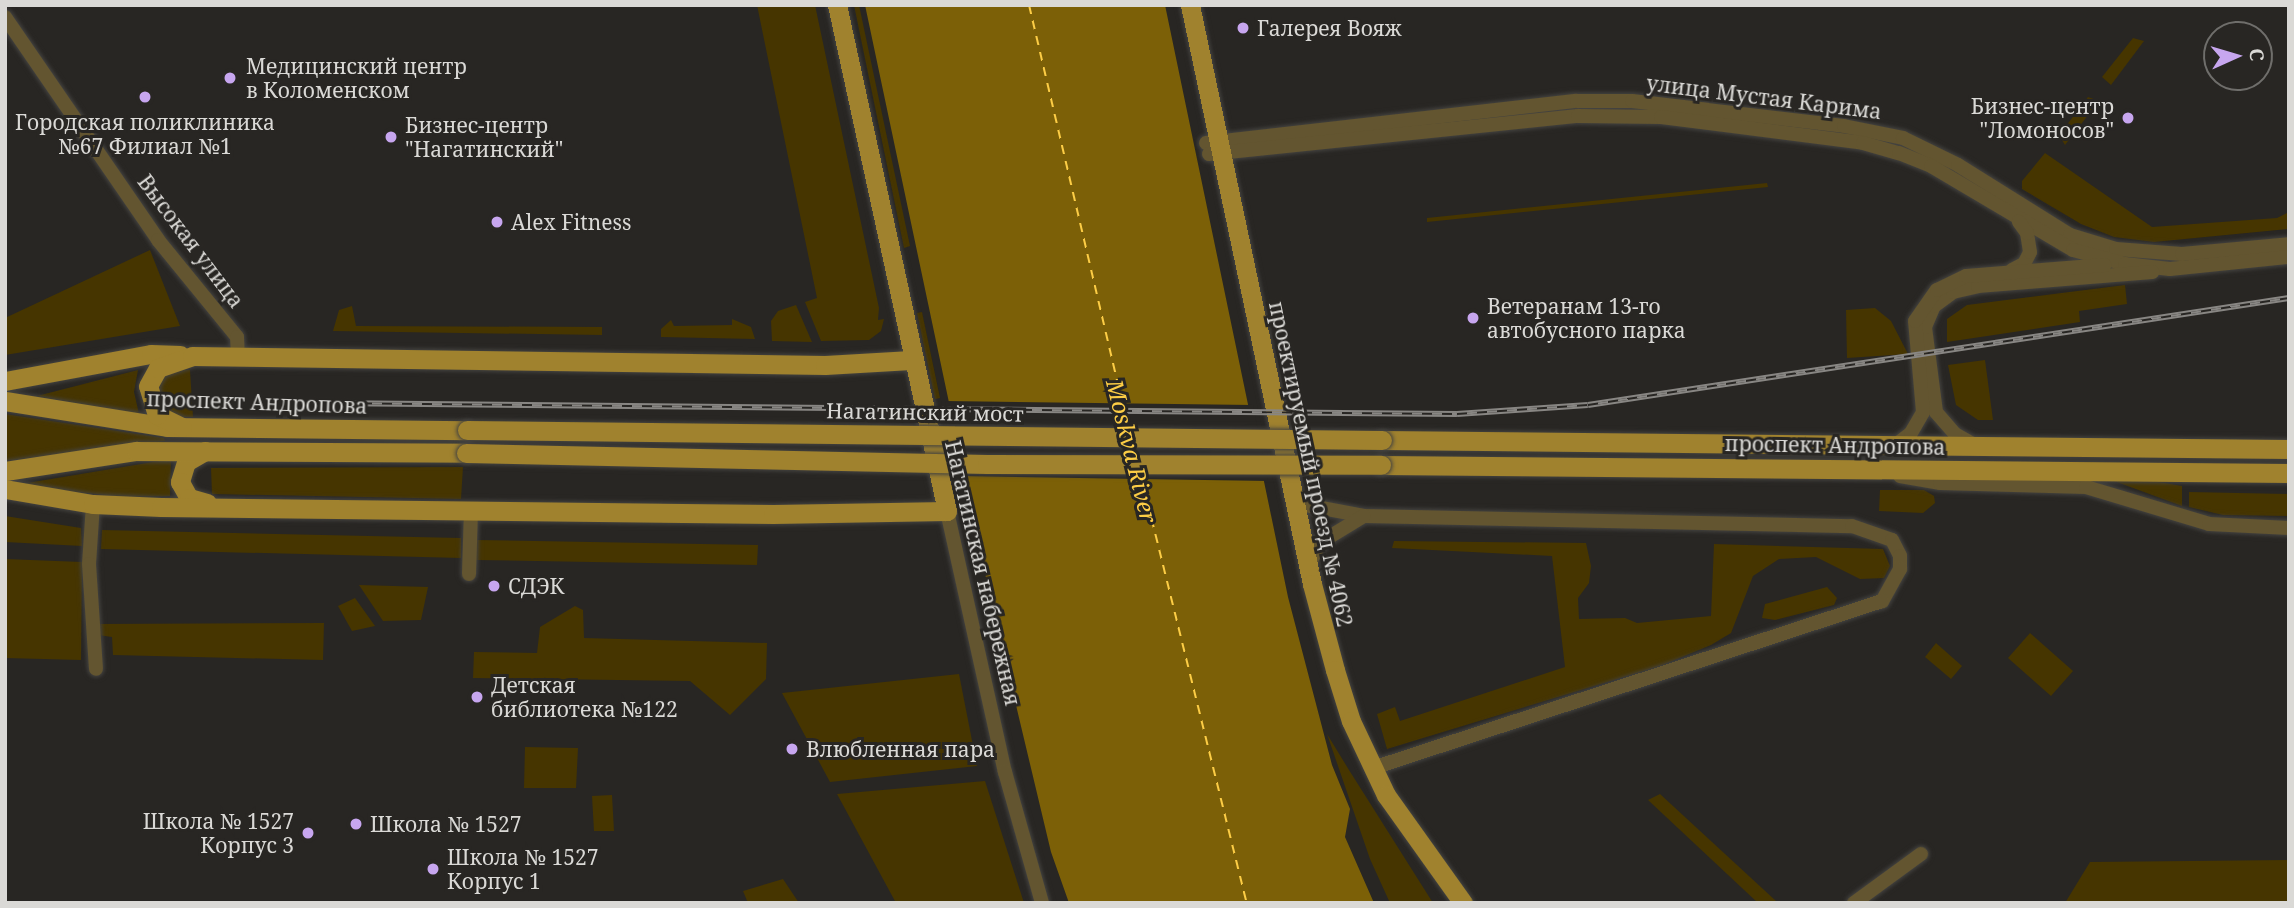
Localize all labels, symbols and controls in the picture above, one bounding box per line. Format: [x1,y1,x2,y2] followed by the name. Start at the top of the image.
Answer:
[1257,15,1402,41] place label: Галерея Вояж
[1235,20,1251,36] marker: Галерея Вояж
[2203,21,2273,91] north arrow
[2244,48,2270,62] text: С
[246,53,467,103] place label: Медицинский центр в Коломенском
[220,68,240,88] marker: Медицинский центр в Коломенском
[1645,70,1883,124] street label: улица Мустая Карима
[135,87,155,107] marker: Городская поликлиника №67 Филиал №1
[1971,93,2114,143] place label: Бизнес-центр "Ломоносов"
[15,109,275,159] place label: Городская поликлиника №67 Филиал №1
[2120,110,2136,126] marker: Бизнес-центр "Ломоносов"
[405,112,563,162] place label: Бизнес-центр "Нагатинский"
[383,129,399,145] marker: Бизнес-центр "Нагатинский"
[133,169,249,313] street label: Высокая улица
[511,209,631,235] place label: Alex Fitness
[489,214,505,230] marker: Alex Fitness
[1487,293,1686,343] place label: Ветеранам 13-го автобусного парка
[1264,299,1358,629] street label: проектируемый проезд № 4062
[1465,310,1481,326] marker: Ветеранам 13-го автобусного парка
[1101,376,1163,526] water label: Moskva River
[146,386,368,418] street label: проспект Андропова
[826,398,1024,426] street label: Нагатинский мост
[1724,430,1946,460] street label: проспект Андропова
[940,438,1026,708] street label: Нагатинская набережная
[508,573,564,599] place label: СДЭК
[486,578,502,594] marker: СДЭК
[491,672,678,722] place label: Детская библиотека №122
[469,689,485,705] marker: Детская библиотека №122
[806,736,995,762] place label: Влюбленная пара
[784,741,800,757] marker: Влюбленная пара
[143,808,294,858] place label: Школа № 1527 Корпус 3
[370,811,521,837] place label: Школа № 1527
[348,816,364,832] marker: Школа № 1527
[300,825,316,841] marker: Школа № 1527 Корпус 3
[447,844,598,894] place label: Школа № 1527 Корпус 1
[425,861,441,877] marker: Школа № 1527 Корпус 1

